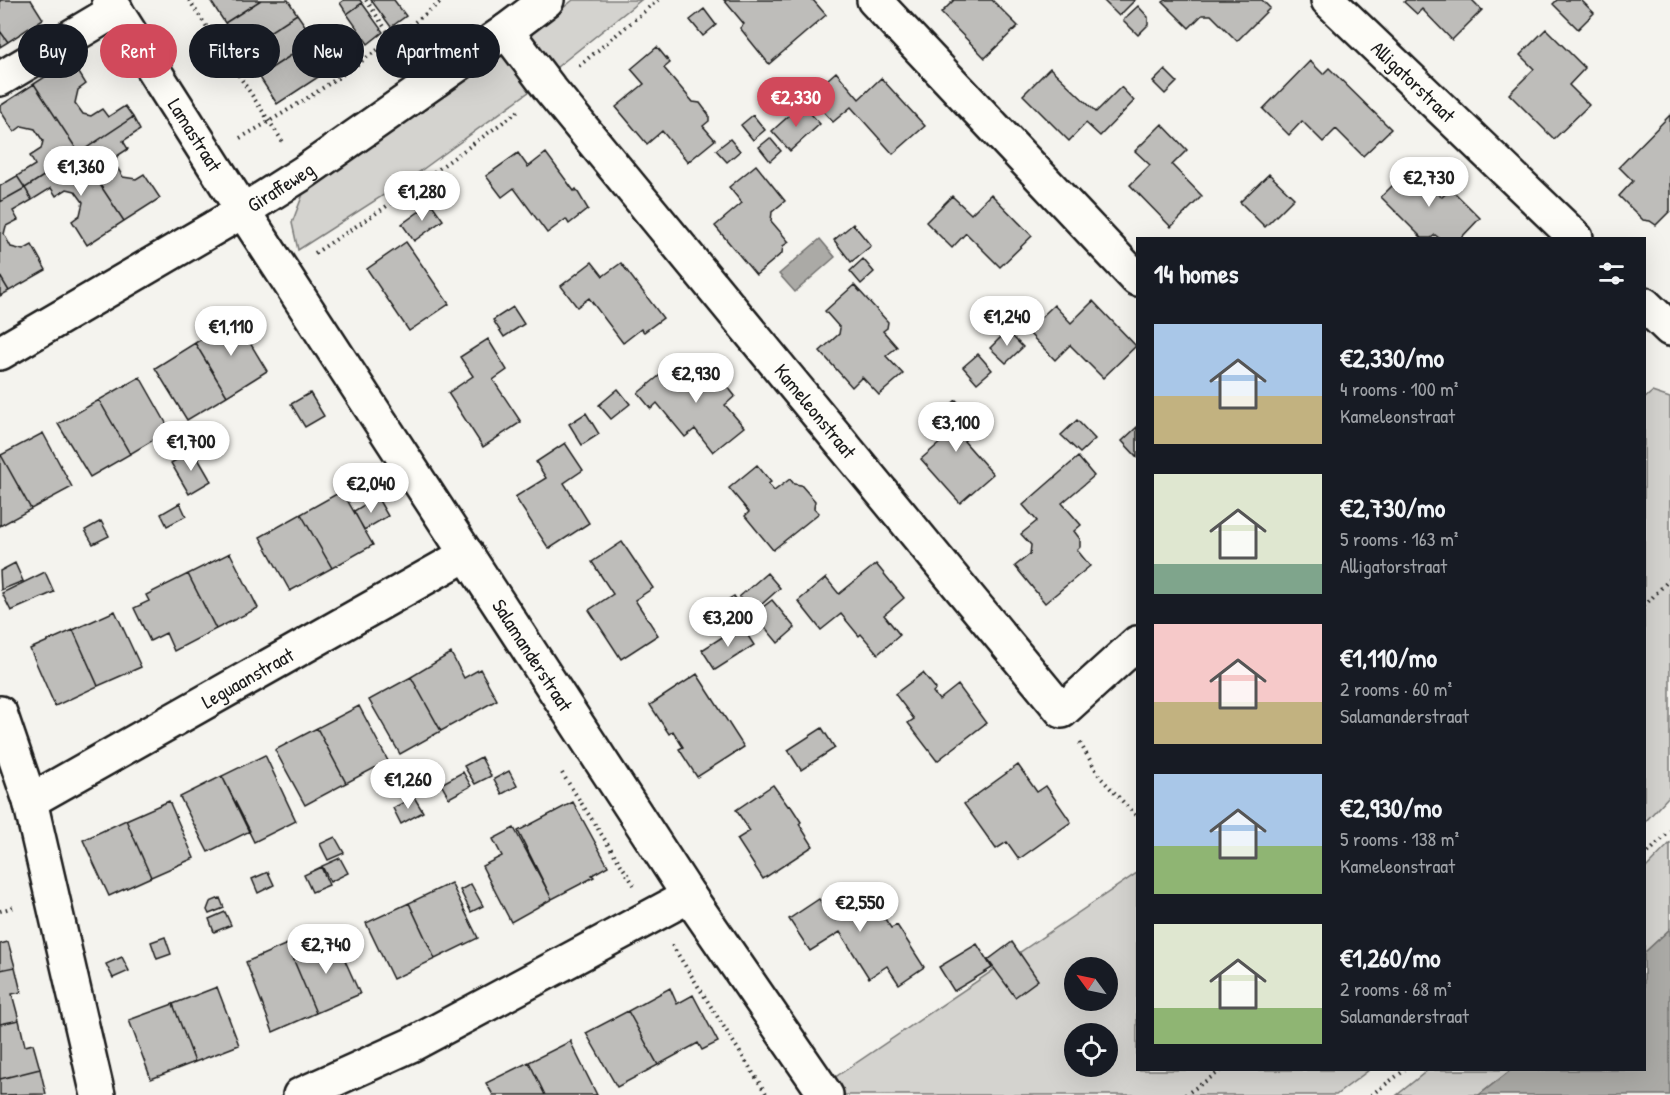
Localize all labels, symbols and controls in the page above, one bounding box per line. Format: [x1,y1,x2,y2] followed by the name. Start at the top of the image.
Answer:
[18,24,88,78] chip: Buy
[100,24,177,78] chip: Rent
[189,24,280,78] chip: Filters
[292,24,364,78] chip: New
[376,24,500,78] chip: Apartment
[1365,35,1462,129] street label: Alligatorstraat
[747,77,845,128] pin: €2,330
[771,83,821,110] text: €2,330
[162,93,229,177] street label: Lamastraat
[32,146,130,197] pin: €1,360
[58,152,104,179] text: €1,360
[242,155,319,218] street label: Giraffeweg
[1380,157,1478,208] pin: €2,730
[1404,163,1454,190] text: €2,730
[373,171,471,222] pin: €1,280
[398,177,446,204] text: €1,280
[1154,256,1239,291] text: 14 homes
[1595,257,1628,290] icon: filters
[958,296,1056,347] pin: €1,240
[984,302,1030,329] text: €1,240
[182,306,280,357] pin: €1,110
[209,312,253,339] text: €1,110
[1340,340,1444,375] text: €2,330/mo
[1202,348,1274,420] icon: home
[647,353,745,404] pin: €2,930
[769,358,863,465] street label: Kameleonstraat
[672,359,720,386] text: €2,930
[1340,375,1458,402] text: 4 rooms · 100 m²
[907,402,1005,453] pin: €3,100
[1340,402,1455,429] text: Kameleonstraat
[932,408,980,435] text: €3,100
[142,421,240,472] pin: €1,700
[167,427,215,454] text: €1,700
[322,463,420,514] pin: €2,040
[347,469,395,496] text: €2,040
[1340,490,1445,525] text: €2,730/mo
[1202,498,1274,570] icon: home
[1340,525,1458,552] text: 5 rooms · 163 m²
[1340,552,1447,579] text: Alligatorstraat
[486,593,580,717] street label: Salamanderstraat
[679,597,777,648] pin: €3,200
[703,603,753,630] text: €3,200
[196,640,299,714] street label: Leguaanstraat
[1340,640,1437,675] text: €1,110/mo
[1202,648,1274,720] icon: home
[1340,675,1452,702] text: 2 rooms · 60 m²
[1340,702,1469,729] text: Salamanderstraat
[359,759,457,810] pin: €1,260
[384,765,432,792] text: €1,260
[1340,790,1442,825] text: €2,930/mo
[1202,798,1274,870] icon: home
[1340,825,1459,852] text: 5 rooms · 138 m²
[1340,852,1455,879] text: Kameleonstraat
[811,882,909,933] pin: €2,550
[836,888,884,915] text: €2,550
[277,924,375,975] pin: €2,740
[301,930,351,957] text: €2,740
[1340,940,1441,975] text: €1,260/mo
[1202,948,1274,1020] icon: home
[1064,957,1118,1011] north arrow
[1064,957,1118,1077] map controls
[1340,975,1452,1002] text: 2 rooms · 68 m²
[1340,1002,1469,1029] text: Salamanderstraat
[1064,1023,1118,1077] button: locate

